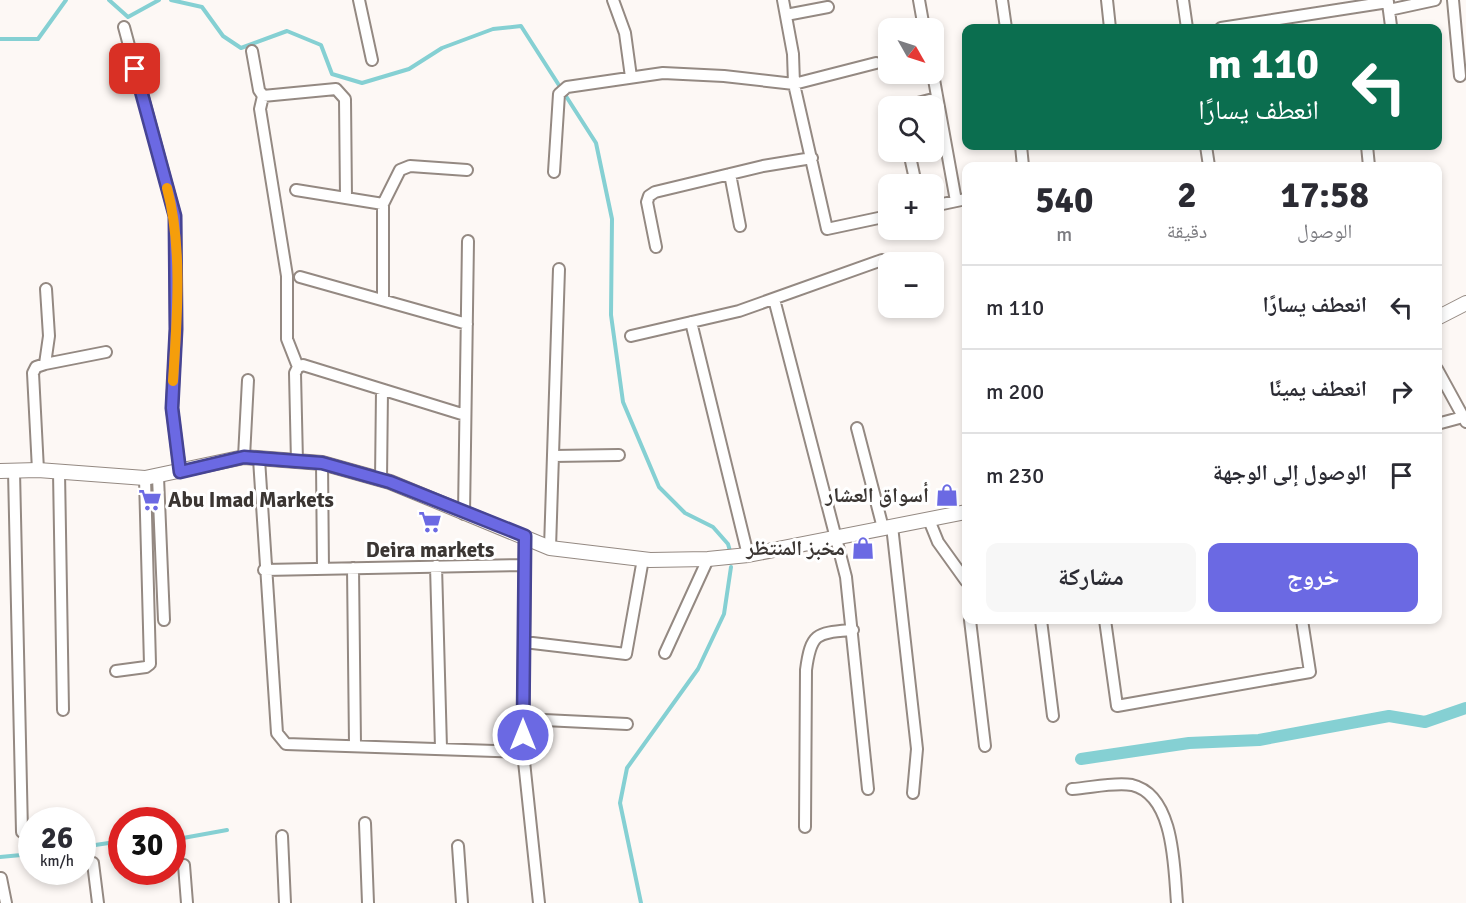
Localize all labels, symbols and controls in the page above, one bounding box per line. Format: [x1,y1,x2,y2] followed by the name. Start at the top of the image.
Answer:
[878,18,944,84] north arrow
[878,18,944,318] map controls
[1208,39,1319,90] text: 110 m
[109,43,160,94] pin
[1340,48,1418,126] icon: left
[118,52,151,85] icon: arrive
[1198,94,1319,127] text: انعطف يسارًا
[878,96,944,162] button: search
[1177,173,1197,218] text: 2
[1280,173,1369,218] text: 17:58
[878,174,944,240] button: +
[1035,178,1093,223] text: 540
[1167,219,1207,244] text: دقيقة
[1297,219,1352,244] text: الوصول
[1056,222,1072,247] text: m
[878,252,944,318] button: −
[1262,291,1367,318] text: انعطف يسارًا
[1385,291,1418,324] icon: left
[986,294,1044,321] text: 110 m
[1269,375,1367,402] text: انعطف يمينًا
[1385,375,1418,408] icon: right
[986,378,1044,405] text: 200 m
[1213,459,1367,486] text: الوصول إلى الوجهة
[1385,459,1418,492] icon: arrive
[986,462,1044,489] text: 230 m
[824,481,929,508] place label: أسواق العشار
[934,482,960,508] shop icon: أسواق العشار
[137,487,163,513] supermarket icon: Abu Imad Markets
[168,487,334,513] place label: Abu Imad Markets
[417,509,443,535] supermarket icon: Deira markets
[745,535,845,561] place label: مخبز المنتظر
[850,535,876,561] shop icon: مخبز المنتظر
[366,537,494,563] place label: Deira markets
[986,543,1196,612] button: مشاركة
[1208,543,1418,612] button: خروج
[491,703,555,767] position arrow
[108,807,186,885] speed limit sign: 30
[41,820,73,857] text: 26
[40,852,74,870] text: km/h

